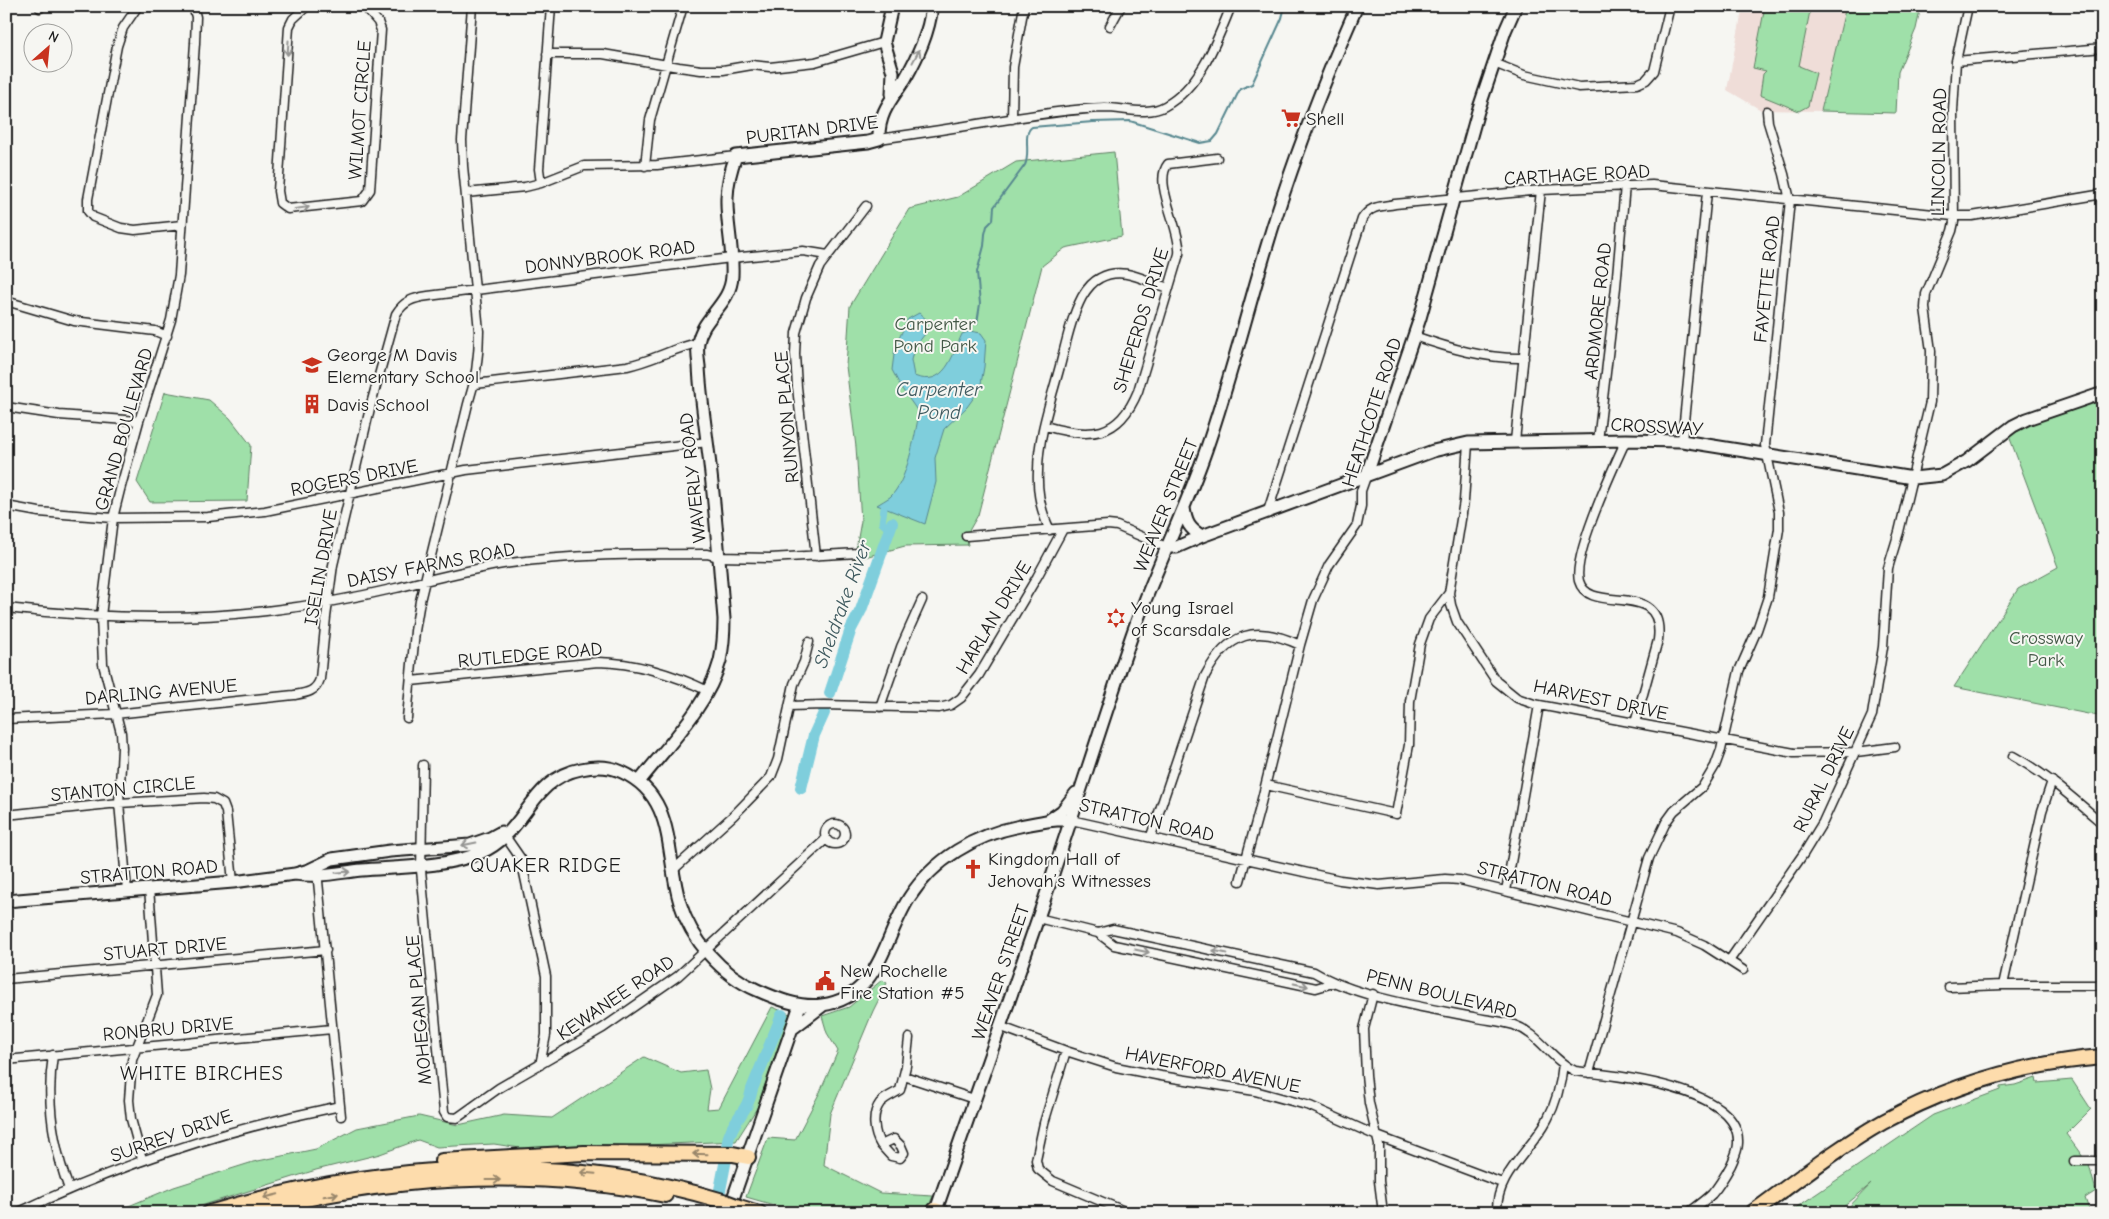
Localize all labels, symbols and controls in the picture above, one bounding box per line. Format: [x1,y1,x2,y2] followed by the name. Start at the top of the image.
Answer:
[22,22,72,72] north arrow
[46,27,62,47] text: N
[283,40,293,56] one-way arrow
[344,40,376,181] street label: WILMOT CIRCLE
[912,49,922,64] one-way arrow
[1927,88,1951,216] street label: LINCOLN ROAD
[1280,107,1302,129] supermarket icon: Shell
[1306,108,1345,130] place label: Shell
[745,111,879,149] street label: PURITAN DRIVE
[1503,160,1651,190] street label: CARTHAGE ROAD
[294,203,310,213] one-way arrow
[1749,214,1785,344] street label: FAYETTE ROAD
[524,236,697,278] street label: DONNYBROOK ROAD
[1580,241,1616,381] street label: ARDMORE ROAD
[1108,245,1173,395] street label: SHEPERDS DRIVE
[893,313,977,357] park label: Carpenter Pond Park
[1337,335,1406,490] street label: HEATHCOTE ROAD
[327,344,479,388] place label: George M Davis Elementary School
[90,345,158,513] street label: GRAND BOULEVARD
[770,350,804,484] street label: RUNYON PLACE
[301,354,323,376] school or university icon: George M Davis Elementary School
[896,378,983,424] water label: Carpenter Pond
[301,393,323,415] building icon: Davis School
[327,394,429,416] place label: Davis School
[675,412,711,544] street label: WAVERLY ROAD
[1610,414,1705,440] street label: CROSSWAY
[1129,435,1203,575] street label: WEAVER STREET
[289,455,420,501] street label: ROGERS DRIVE
[300,507,342,627] street label: ISELIN DRIVE
[809,536,876,671] water label: Sheldrake River
[345,538,517,592] street label: DAISY FARMS ROAD
[952,557,1036,678] street label: HARLAN DRIVE
[1131,597,1234,641] place label: Young Israel of Scarsdale
[1105,607,1127,629] synagogue icon: Young Israel of Scarsdale
[2009,627,2083,671] park label: Crossway Park
[457,638,603,672] street label: RUTLEDGE ROAD
[84,674,238,710] street label: DARLING AVENUE
[1532,675,1670,725] street label: HARVEST DRIVE
[1789,723,1859,836] street label: RURAL DRIVE
[50,772,196,806] street label: STANTON CIRCLE
[1077,794,1217,846] street label: STRATTON ROAD
[461,840,477,849] one-way arrow
[988,848,1151,892] place label: Kingdom Hall of Jehovah’s Witnesses
[470,854,622,877] district label: QUAKER RIDGE
[79,855,219,889] street label: STRATTON ROAD
[1475,857,1614,911] street label: STRATTON ROAD
[962,858,984,880] church icon: Kingdom Hall of Jehovah’s Witnesses
[335,867,351,877] one-way arrow
[967,902,1034,1043] street label: WEAVER STREET
[102,933,228,965] street label: STUART DRIVE
[401,934,437,1086] street label: MOHEGAN PLACE
[1134,946,1150,956] one-way arrow
[1212,947,1228,956] one-way arrow
[553,950,678,1045] street label: KEWANEE ROAD
[840,960,965,1004] place label: New Rochelle Fire Station #5
[1364,965,1520,1023] street label: PENN BOULEVARD
[814,970,836,992] public building icon: New Rochelle Fire Station #5
[1293,981,1309,990] one-way arrow
[102,1012,234,1046] street label: RONBRU DRIVE
[1123,1042,1302,1098] street label: HAVERFORD AVENUE
[120,1062,284,1085] district label: WHITE BIRCHES
[107,1105,235,1167] street label: SURREY DRIVE
[692,1149,708,1158] one-way arrow
[581,1168,597,1177] one-way arrow
[484,1175,501,1185] one-way arrow
[323,1189,339,1199] one-way arrow
[263,1191,279,1201] one-way arrow

